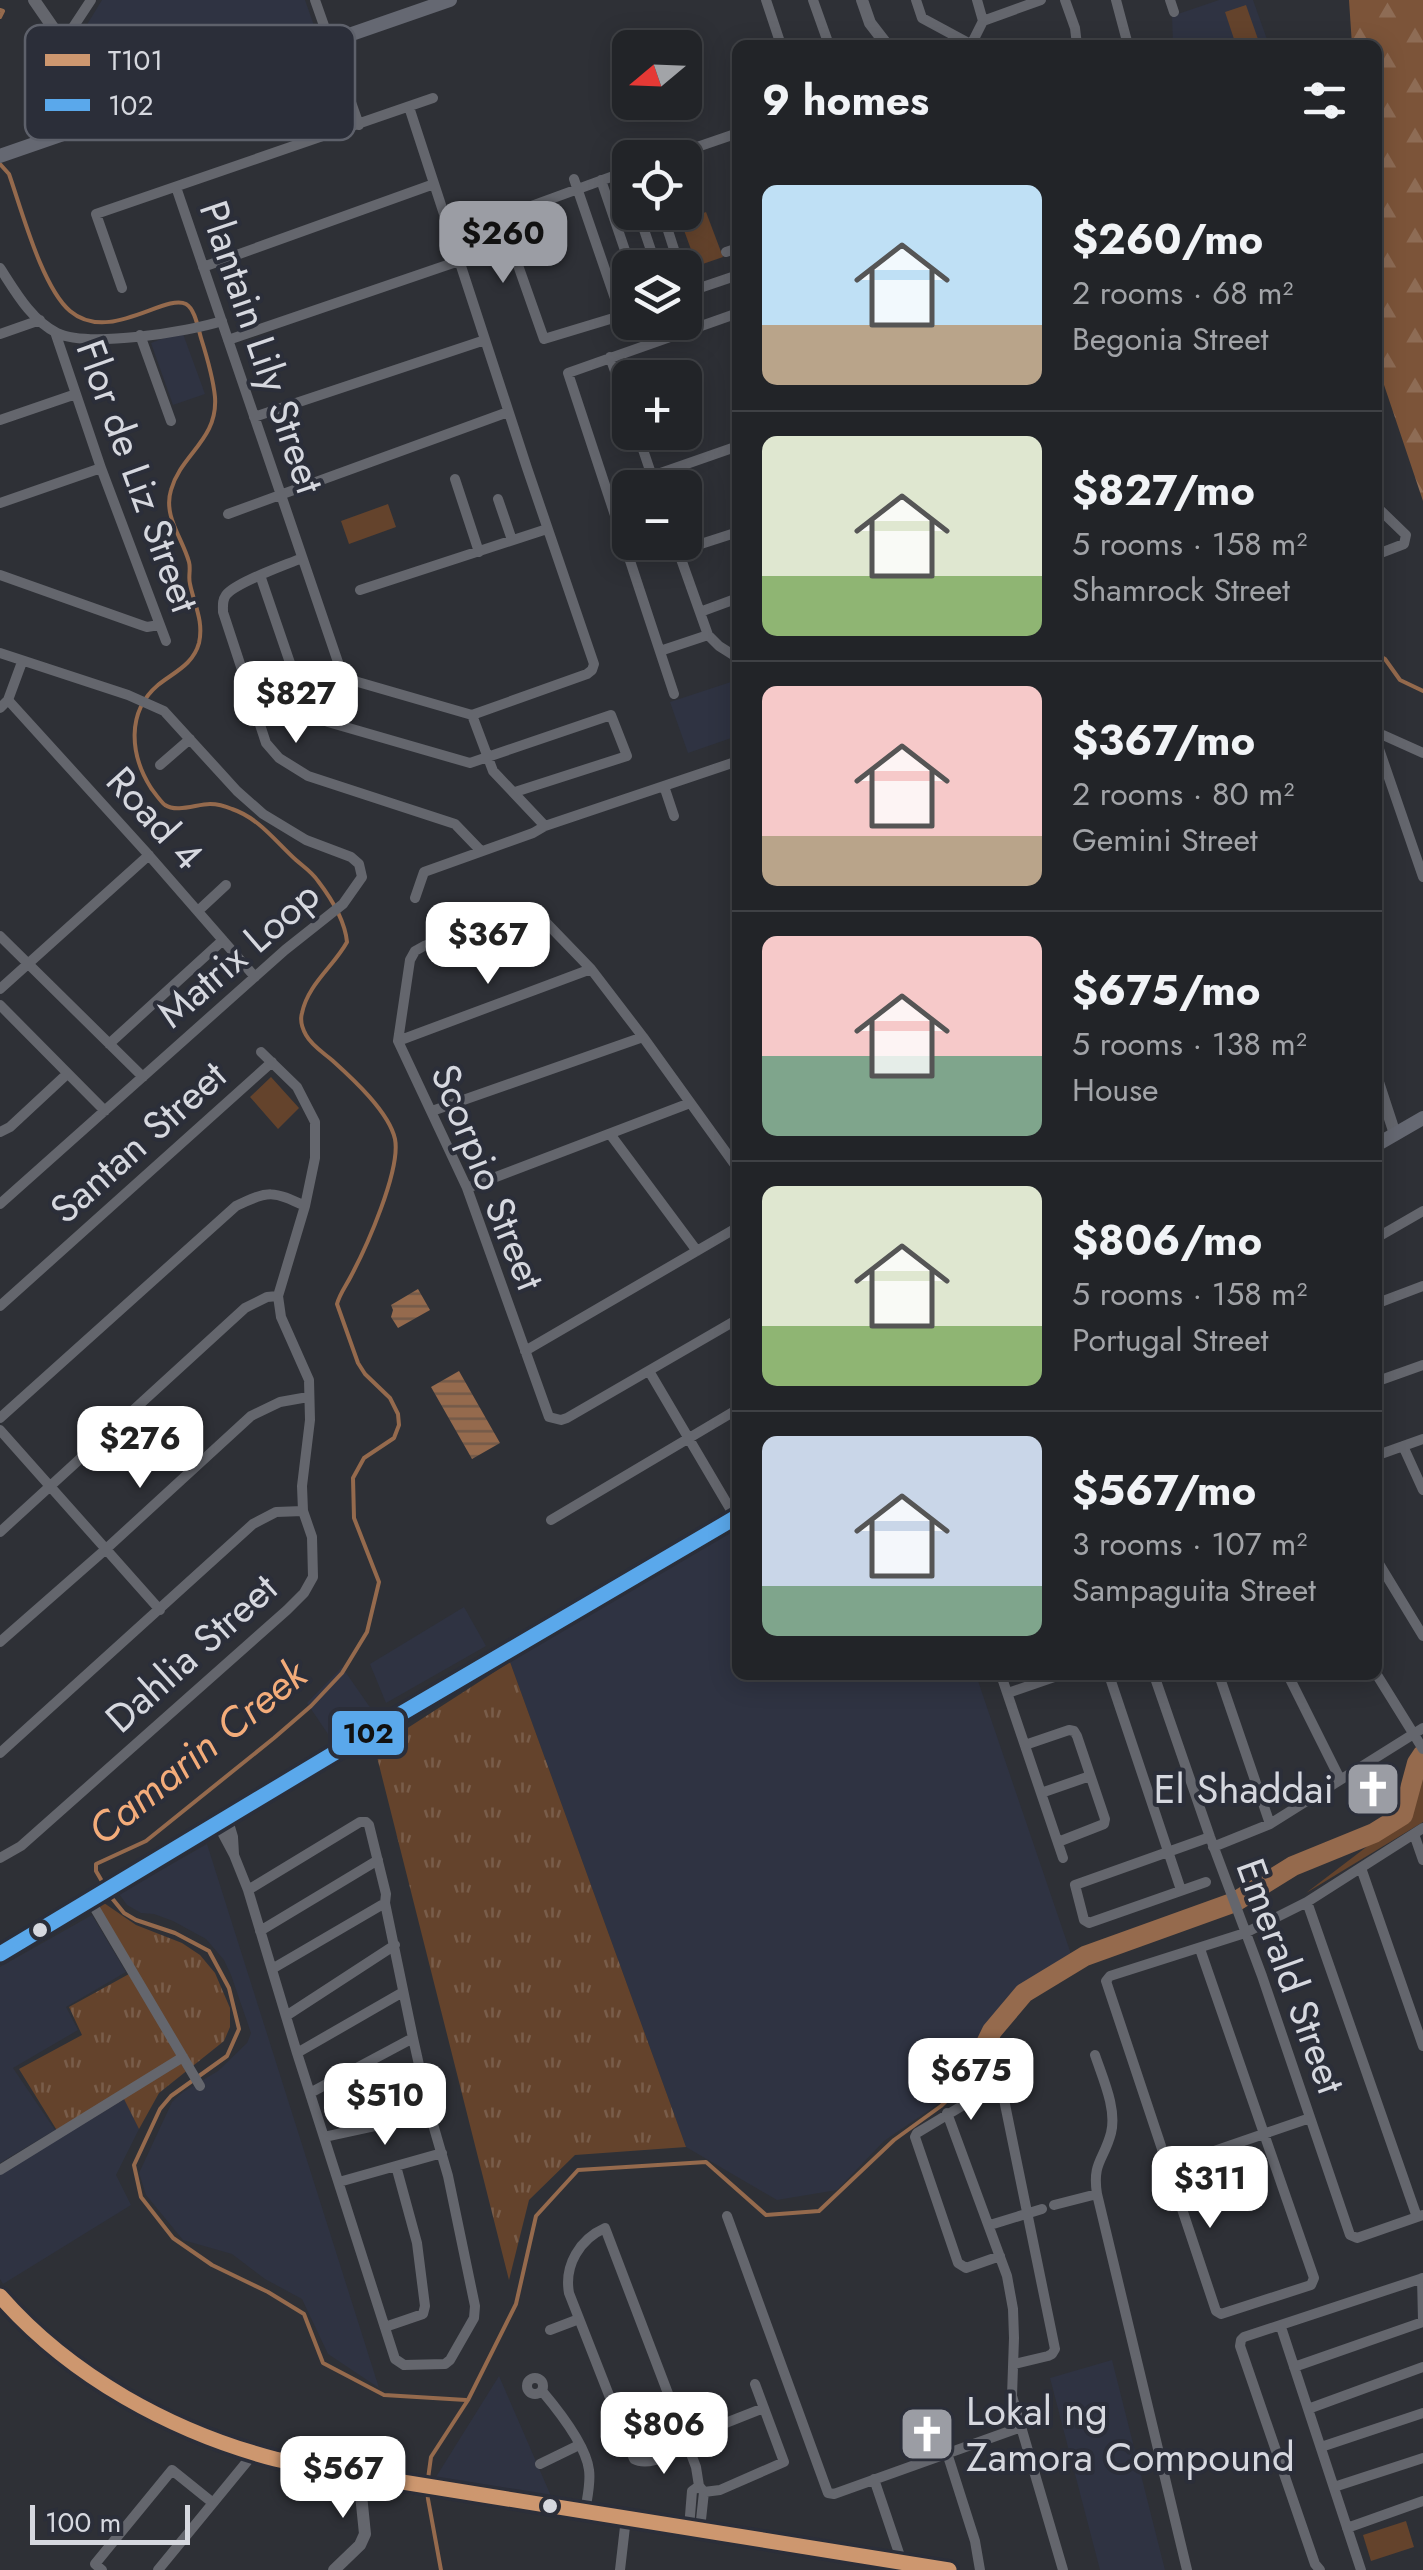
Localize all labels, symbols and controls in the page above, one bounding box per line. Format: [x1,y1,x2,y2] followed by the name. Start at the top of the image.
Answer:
[25,25,355,140] legend
[612,30,702,120] north arrow
[612,30,702,560] map controls
[108,40,163,81] text: T101
[762,70,929,131] text: 9 homes
[1297,73,1352,128] icon: filters
[108,85,153,126] text: 102
[612,140,702,230] button: locate
[185,193,339,502] street label: Plantain Lily Street
[444,201,562,286] pin: $260
[1072,209,1263,270] text: $260/mo
[461,210,545,256] text: $260
[842,225,962,345] icon: home
[612,250,702,340] button: layers
[1072,270,1293,316] text: 2 rooms · 68 m²
[1072,316,1269,362] text: Begonia Street
[62,332,214,621] street label: Flor de Liz Street
[612,360,702,450] button: +
[1072,460,1255,521] text: $827/mo
[612,470,702,560] button: −
[842,476,962,596] icon: home
[1072,521,1307,567] text: 5 rooms · 158 m²
[1072,567,1290,613] text: Shamrock Street
[237,661,355,746] pin: $827
[256,670,336,716] text: $827
[1072,710,1255,771] text: $367/mo
[842,726,962,846] icon: home
[93,753,217,883] street label: Road 4
[1072,771,1294,817] text: 2 rooms · 80 m²
[1072,817,1258,863] text: Gemini Street
[144,867,332,1041] street label: Matrix Loop
[429,902,547,987] pin: $367
[448,911,528,957] text: $367
[1072,960,1260,1021] text: $675/mo
[842,976,962,1096] icon: home
[1072,1021,1307,1067] text: 5 rooms · 138 m²
[37,1047,239,1237] street label: Santan Street
[416,1055,560,1299] street label: Scorpio Street
[1072,1067,1159,1113] text: House
[1072,1210,1262,1271] text: $806/mo
[842,1226,962,1346] icon: home
[1072,1271,1307,1317] text: 5 rooms · 158 m²
[1072,1317,1268,1363] text: Portugal Street
[81,1406,199,1491] pin: $276
[99,1415,181,1461] text: $276
[1072,1460,1256,1521] text: $567/mo
[842,1476,962,1596] icon: home
[1072,1521,1307,1567] text: 3 rooms · 107 m²
[92,1560,290,1746] street label: Dahlia Street
[1072,1567,1316,1613] text: Sampaguita Street
[74,1643,321,1859] water label: Camarin Creek
[330,1709,406,1757] line badge: 102
[342,1713,394,1754] text: 102
[1343,1759,1403,1819] church icon: El Shaddai
[1153,1760,1334,1818] place label: El Shaddai
[1222,1850,1360,2102] street label: Emerald Street
[30,1920,50,1940] unlabelled marker
[912,2038,1030,2123] pin: $675
[930,2047,1012,2093] text: $675
[326,2063,444,2148] pin: $510
[346,2072,424,2118] text: $510
[1151,2146,1269,2231] pin: $311
[1174,2155,1246,2201] text: $311
[966,2382,1295,2486] place label: Lokal ng Zamora Compound
[605,2392,723,2477] pin: $806
[623,2401,705,2447] text: $806
[897,2404,957,2464] church icon: Lokal ng Zamora Compound
[284,2436,402,2521] pin: $567
[302,2445,384,2491] text: $567
[540,2496,560,2516] unlabelled marker
[30,2500,190,2544] scale bar
[45,2502,121,2543] text: 100 m

